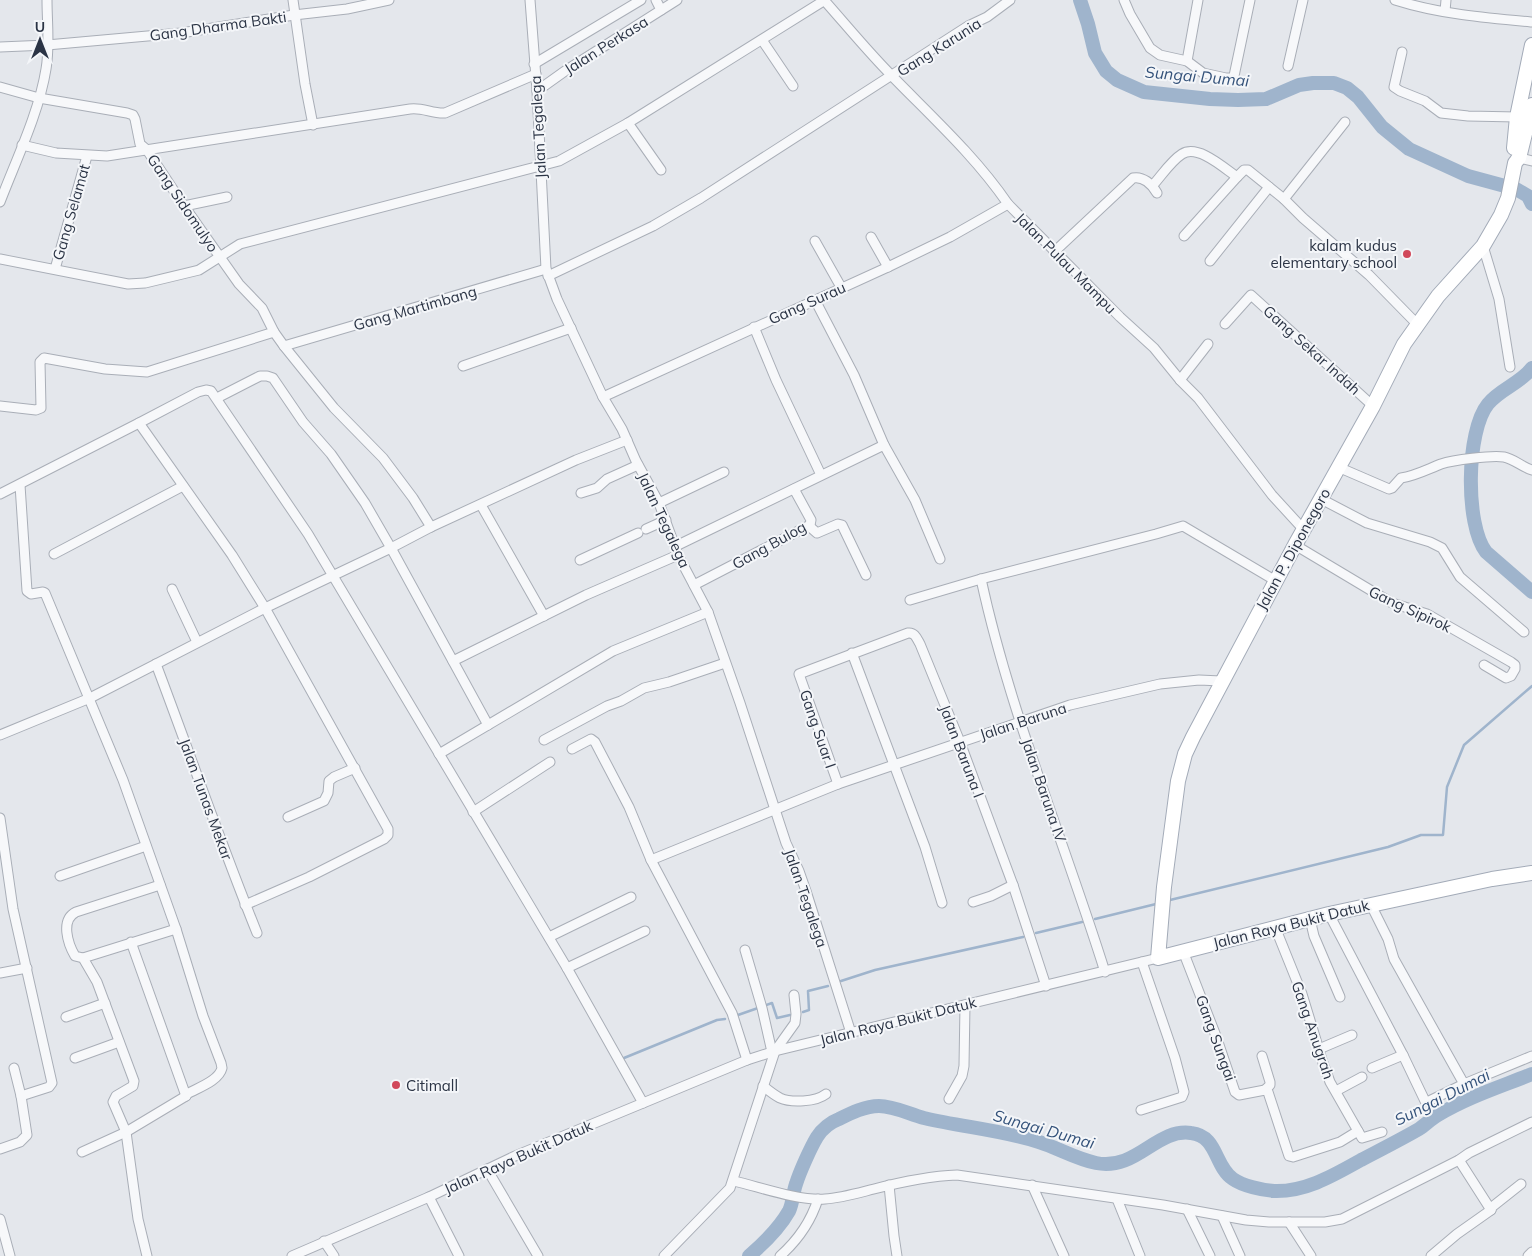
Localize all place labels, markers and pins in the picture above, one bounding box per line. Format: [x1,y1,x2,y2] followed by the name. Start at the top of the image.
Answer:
[1271,236,1397,272] place label: kalam kudus elementary school
[1401,248,1413,260] marker: kalam kudus elementary school
[406,1076,458,1095] place label: Citimall
[390,1079,402,1091] marker: Citimall

